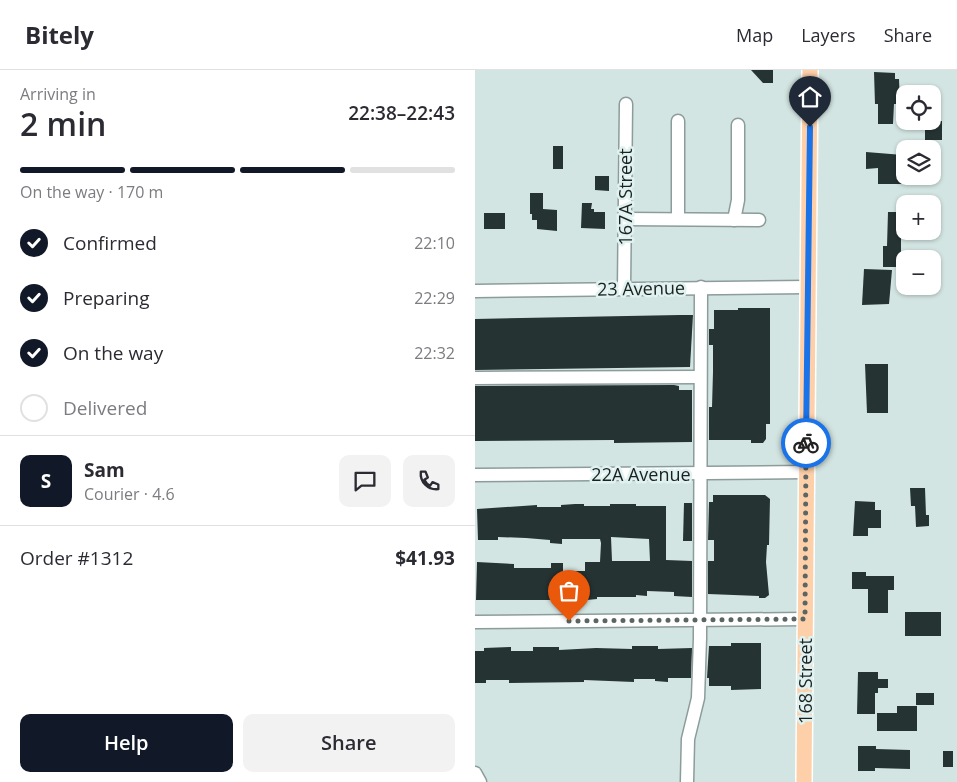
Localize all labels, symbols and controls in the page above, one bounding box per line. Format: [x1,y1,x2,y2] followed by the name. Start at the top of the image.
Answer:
[25,18,94,51] text: Bitely
[736,23,773,47] text: Map
[801,23,856,47] text: Layers
[884,23,932,47] text: Share
[789,76,831,127] pin
[20,83,96,105] text: Arriving in
[796,83,824,111] icon: home
[896,85,941,295] map controls
[896,85,941,130] button: locate
[348,100,455,126] text: 22:38–22:43
[20,102,106,145] text: 2 min
[896,140,941,185] button: layers
[613,148,637,246] street label: 167A Street
[20,181,163,203] text: On the way · 170 m
[896,195,941,240] button: +
[20,229,48,257] icon: check
[63,230,157,256] text: Confirmed
[414,232,455,254] text: 22:10
[896,250,941,295] button: −
[597,275,685,301] street label: 23 Avenue
[20,284,48,312] icon: check
[63,285,150,311] text: Preparing
[414,287,455,309] text: 22:29
[20,339,48,367] icon: check
[63,340,163,366] text: On the way
[414,342,455,364] text: 22:32
[63,395,147,421] text: Delivered
[781,418,831,468] courier
[792,429,820,457] icon: bike
[339,455,391,507] button: chat
[403,455,455,507] button: phone
[84,457,125,483] text: Sam
[591,462,691,486] street label: 22A Avenue
[41,468,51,494] text: S
[84,483,175,505] text: Courier · 4.6
[20,545,133,571] text: Order #1312
[395,545,455,571] text: $41.93
[548,570,590,621] pin
[555,577,583,605] icon: bag
[793,638,817,724] street label: 168 Street
[20,714,233,772] button: Help
[243,714,455,772] button: Share

